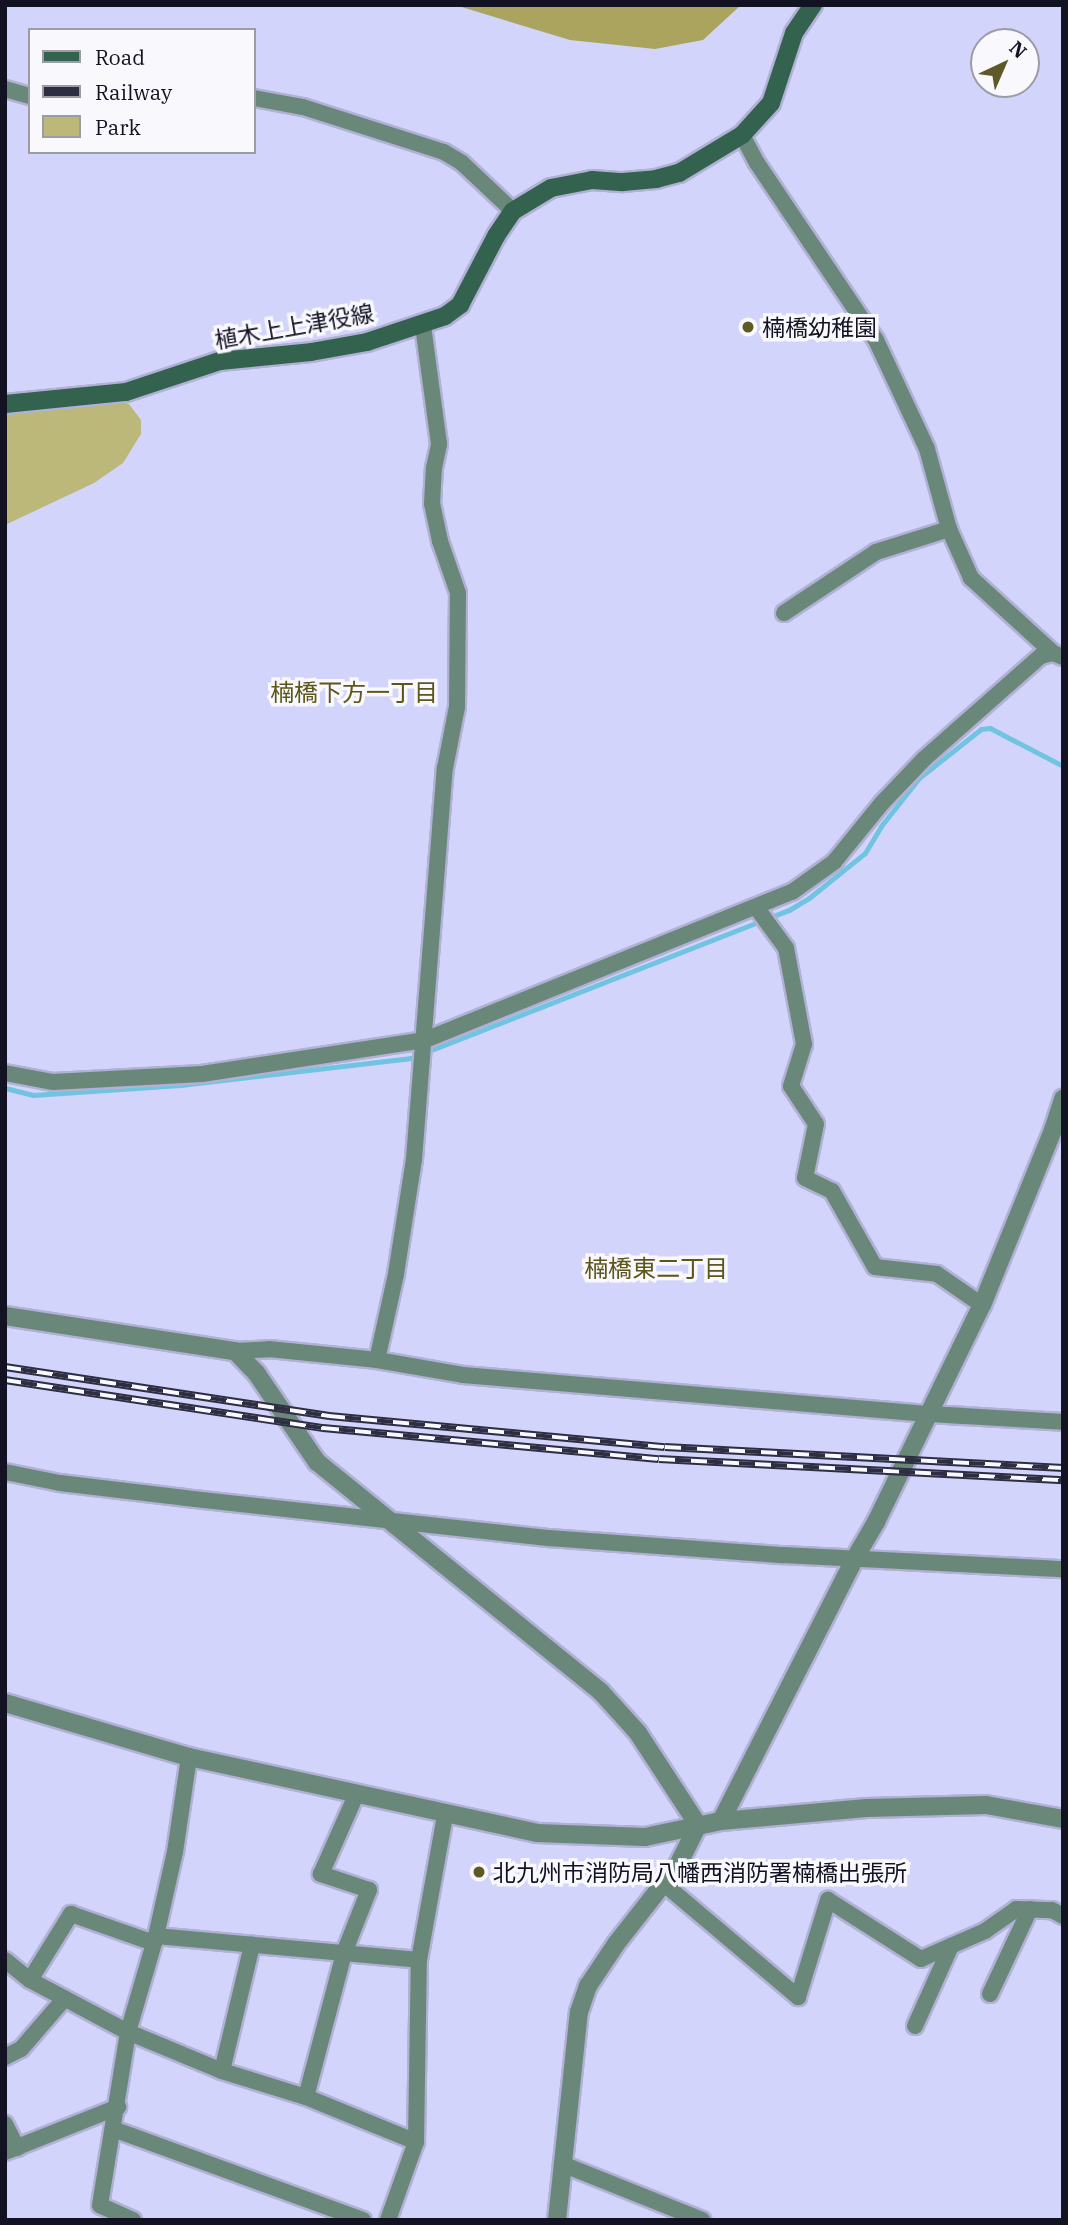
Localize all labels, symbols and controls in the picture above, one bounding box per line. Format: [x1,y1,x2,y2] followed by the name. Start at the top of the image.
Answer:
[28,28,256,154] legend
[970,28,1040,98] north arrow
[1004,35,1032,63] text: N
[95,43,145,71] text: Road
[95,78,172,106] text: Railway
[95,113,141,141] text: Park
[212,298,376,354] street label: 植木上上津役線
[762,313,877,341] place label: 楠橋幼稚園
[740,319,756,335] marker: 楠橋幼稚園
[270,679,438,707] district label: 楠橋下方一丁目
[584,1255,728,1283] district label: 楠橋東二丁目
[493,1858,907,1886] place label: 北九州市消防局八幡西消防署楠橋出張所
[471,1864,487,1880] marker: 北九州市消防局八幡西消防署楠橋出張所

